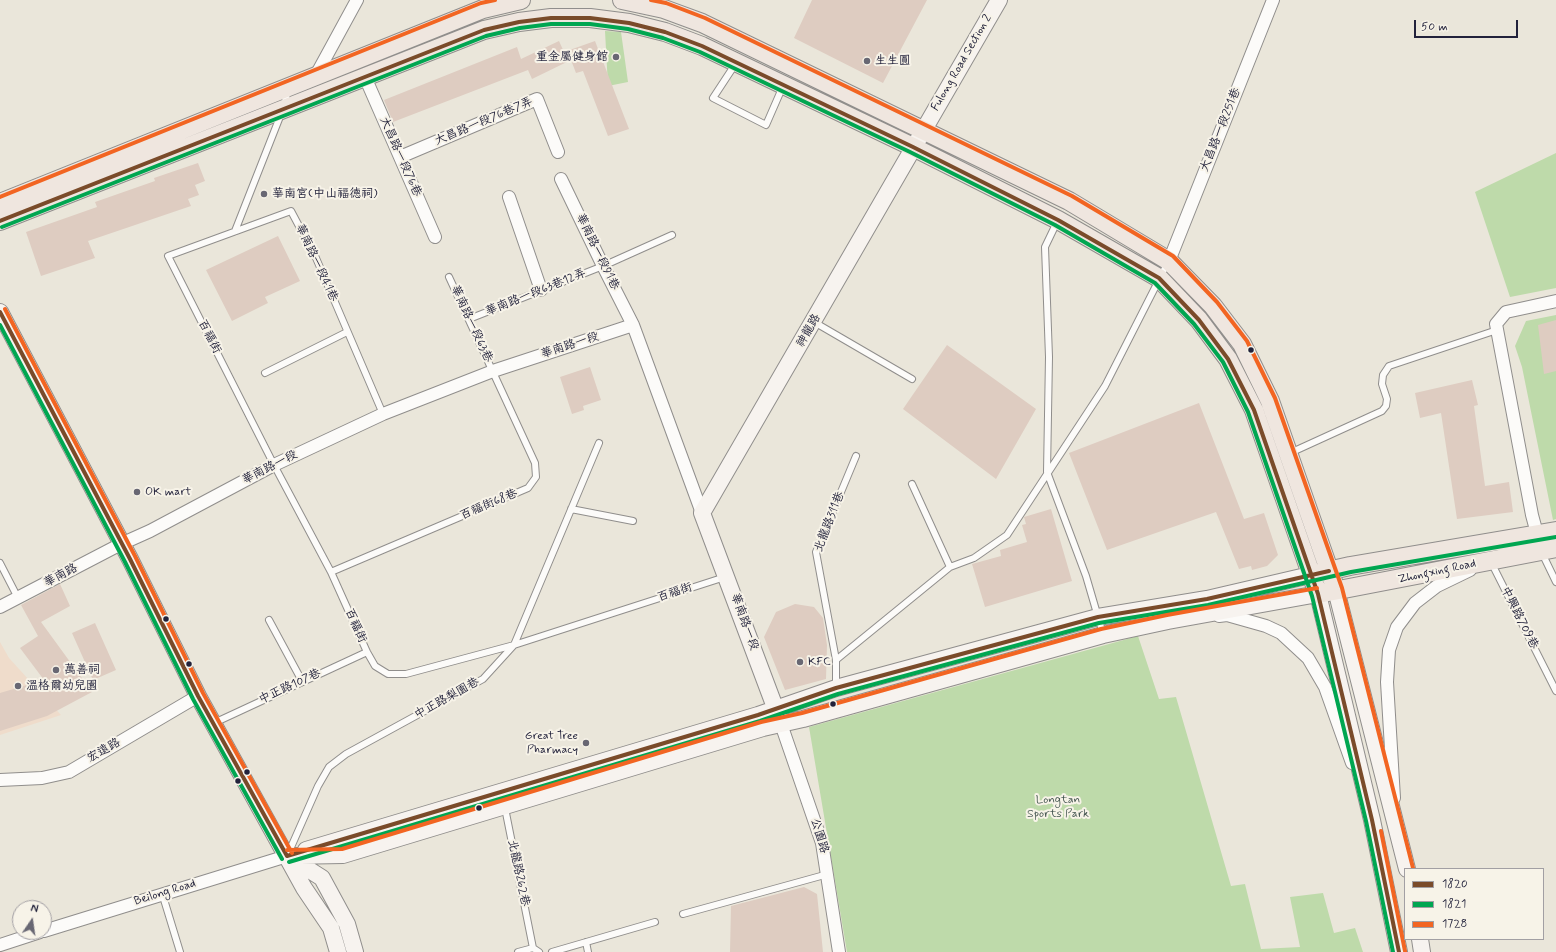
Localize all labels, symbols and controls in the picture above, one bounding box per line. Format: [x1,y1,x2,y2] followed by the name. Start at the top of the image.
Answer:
[929,12,995,114] street label: Fulong Road Section 2
[1416,12,1520,38] scale bar
[1421,19,1448,35] text: 50 m
[536,50,608,64] place label: 重金屬健身館
[611,52,621,62] marker: 重金屬健身館
[875,54,911,68] place label: 生生圓
[862,56,872,66] marker: 生生圓
[1198,86,1244,174] street label: 大昌路一段251巷
[433,95,535,149] street label: 大昌路一段76巷7弄
[376,115,424,199] street label: 大昌路一段76巷
[272,187,377,201] place label: 華南宮(中山福德祠)
[259,189,269,199] marker: 華南宮(中山福德祠)
[572,212,622,292] street label: 華南路一段91巷
[292,222,340,304] street label: 華南路一段41巷
[484,266,588,320] street label: 華南路一段63巷12弄
[447,283,495,365] street label: 華南路一段63巷
[794,312,824,350] street label: 神龍路
[194,318,224,356] street label: 百福街
[539,330,601,362] street label: 華南路一段
[1246,345,1256,355] unlabelled marker
[240,448,300,488] street label: 華南路一段
[145,485,191,499] place label: OK mart
[132,487,142,497] marker: OK mart
[458,487,520,523] street label: 百福街68巷
[812,490,848,554] street label: 北龍路311巷
[1397,557,1477,587] street label: Zhongxing Road
[42,561,80,591] street label: 華南路
[656,581,694,605] street label: 百福街
[1497,584,1541,652] street label: 中興路709巷
[727,591,761,653] street label: 華南路一段
[341,607,369,645] street label: 百福街
[161,614,171,624] unlabelled marker
[808,655,831,669] place label: KFC
[795,657,805,667] marker: KFC
[184,659,194,669] unlabelled marker
[64,663,100,677] place label: 萬善祠
[51,665,61,675] marker: 萬善祠
[257,666,323,708] street label: 中正路107巷
[412,675,482,723] street label: 中正路梨園巷
[26,679,98,693] place label: 溫格爾幼兒園
[13,681,23,691] marker: 溫格爾幼兒園
[828,699,838,709] unlabelled marker
[525,729,578,757] place label: Great Tree Pharmacy
[85,736,123,766] street label: 宏遠路
[581,738,591,748] marker: Great Tree Pharmacy
[242,767,252,777] unlabelled marker
[233,776,243,786] unlabelled marker
[1027,793,1089,821] park label: Longtan Sports Park
[474,803,484,813] unlabelled marker
[807,817,831,855] street label: 公園路
[504,838,532,908] street label: 北龍路262巷
[1404,868,1544,940] legend
[1442,876,1468,892] text: 1820
[132,877,198,909] street label: Beilong Road
[1442,896,1466,912] text: 1821
[12,900,52,940] north arrow
[29,902,40,917] text: N
[1442,916,1467,932] text: 1728

